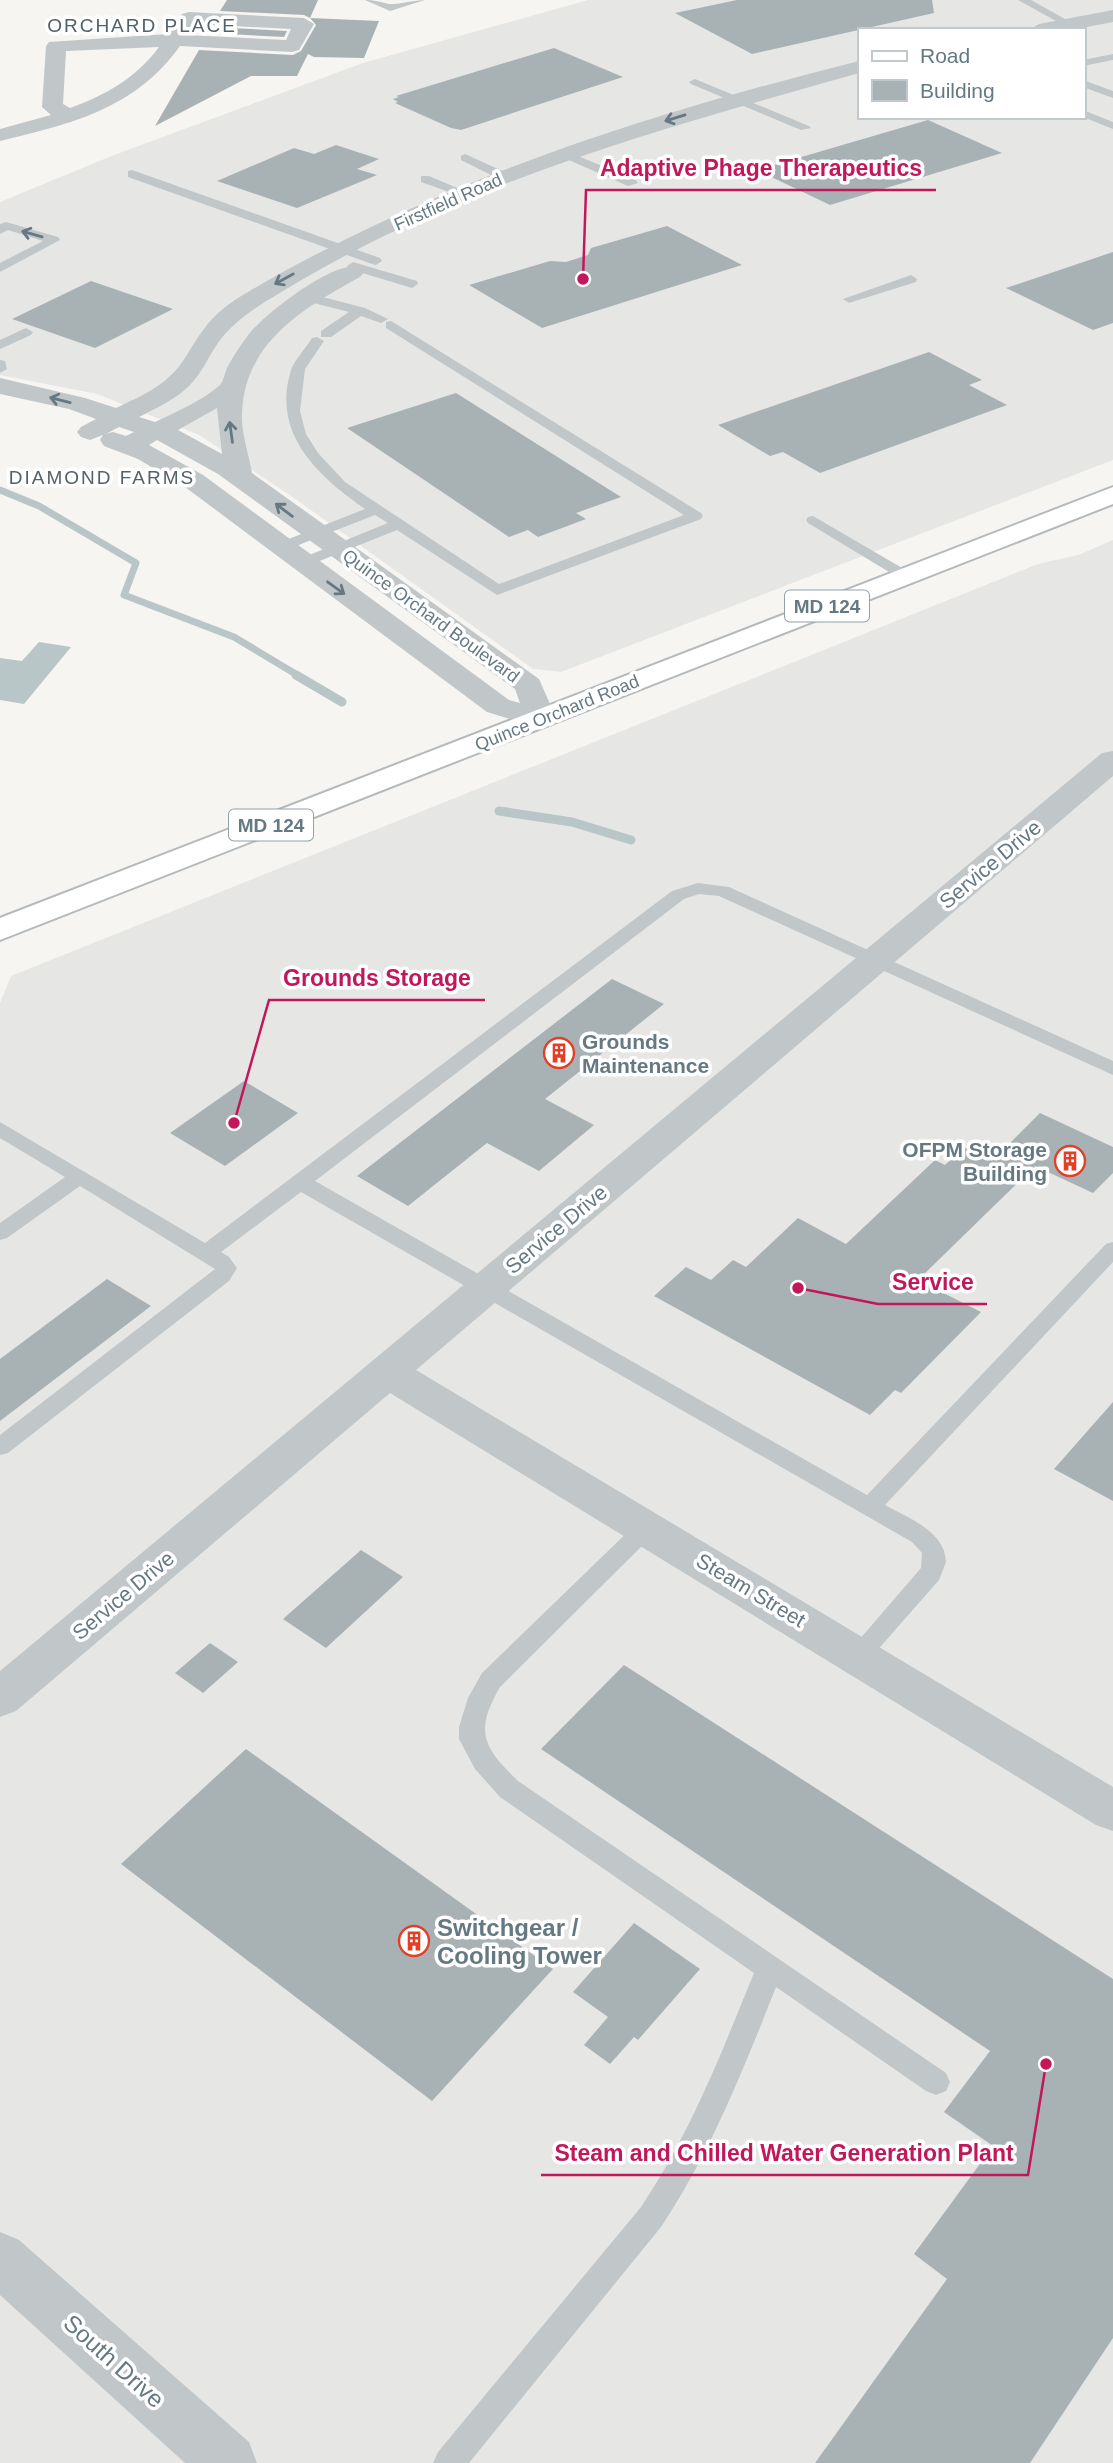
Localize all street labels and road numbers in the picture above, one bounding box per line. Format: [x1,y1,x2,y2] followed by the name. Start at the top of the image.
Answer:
[391,169,505,235] street label: Firstfield Road
[339,545,523,687] street label: Quince Orchard Boulevard
[785,590,869,622] road number: MD 124
[472,671,642,755] street label: Quince Orchard Road
[229,810,313,840] road number: MD 124
[935,815,1045,913] street label: Service Drive
[501,1180,611,1278] street label: Service Drive
[68,1546,178,1644] street label: Service Drive
[693,1549,810,1632] street label: Steam Street
[58,2309,170,2413] street label: South Drive

